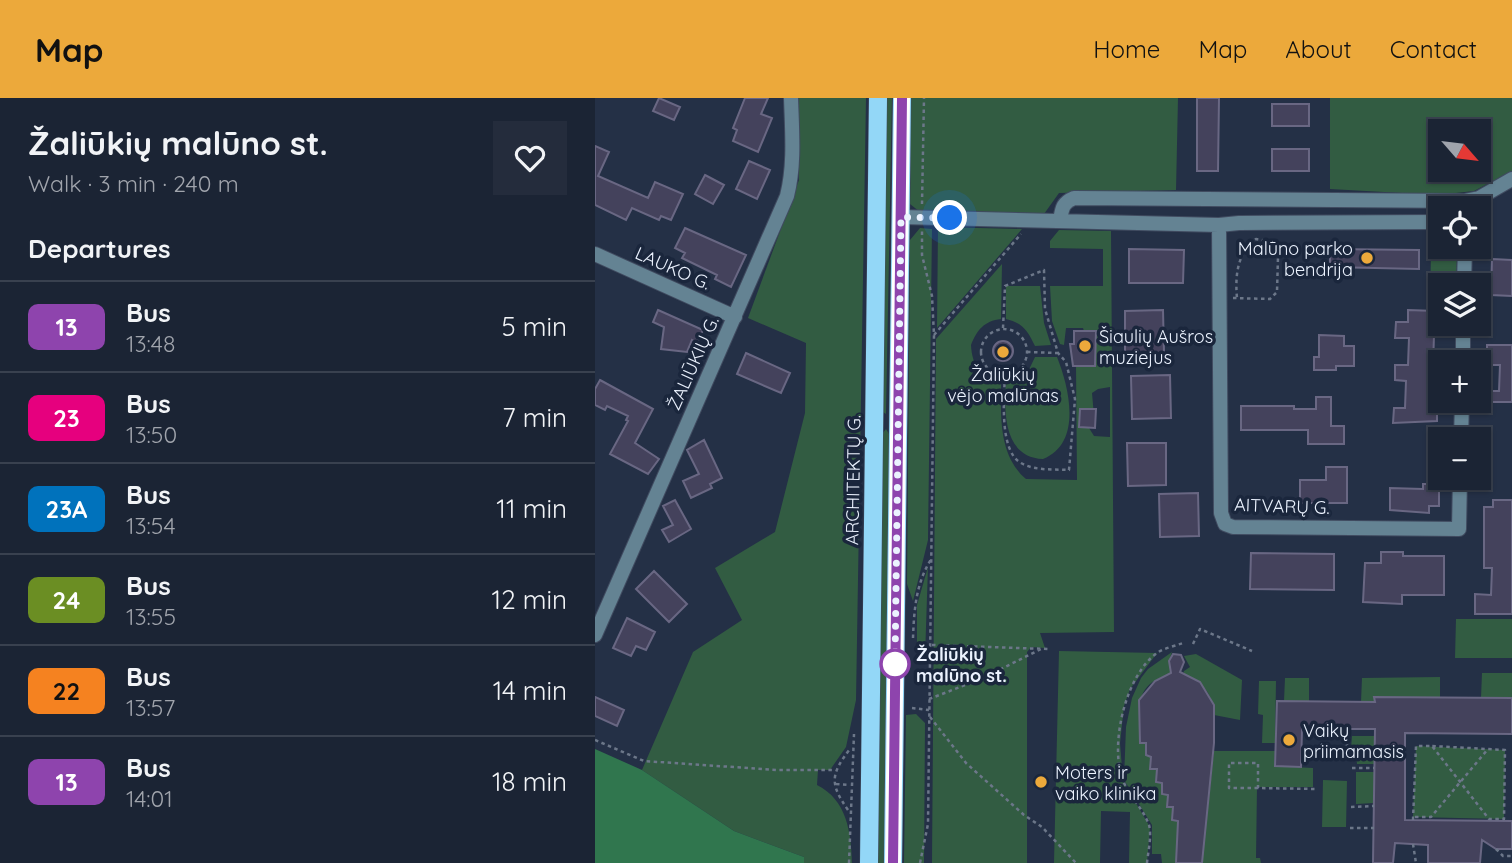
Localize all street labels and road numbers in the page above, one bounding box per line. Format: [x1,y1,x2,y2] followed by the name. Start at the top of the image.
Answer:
[632,241,714,295] street label: LAUKO G.
[662,312,724,414] street label: ŽALIŪKIŲ G.
[840,415,866,545] street label: ARCHITEKTŲ G.
[1234,493,1330,519] street label: AITVARŲ G.

